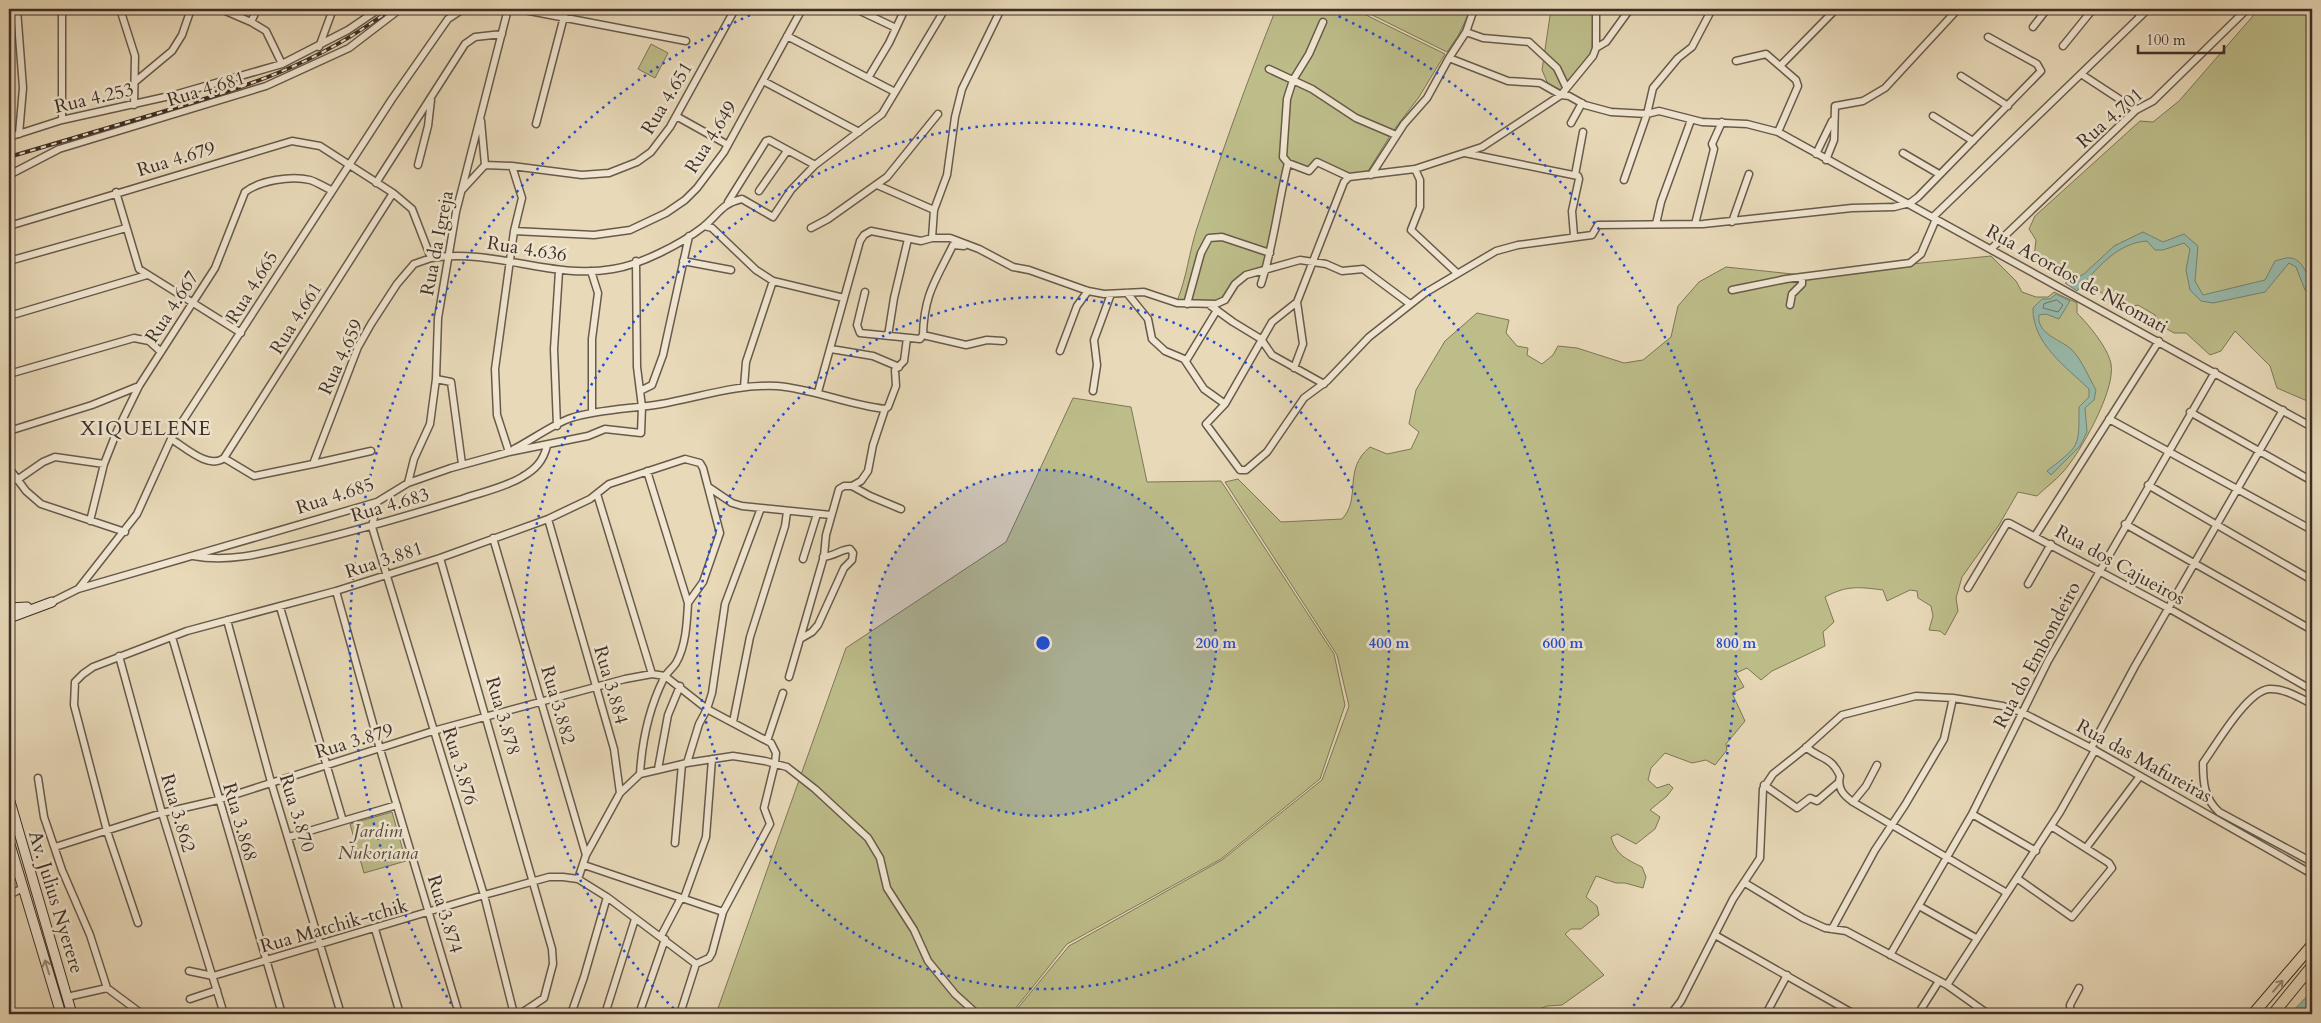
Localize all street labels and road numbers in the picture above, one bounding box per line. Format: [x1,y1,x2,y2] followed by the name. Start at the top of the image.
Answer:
[635,57,699,139] street label: Rua 4.651
[164,65,248,113] street label: Rua 4.681
[52,76,136,120] street label: Rua 4.253
[2071,82,2149,154] street label: Rua 4.701
[679,96,744,178] street label: Rua 4.649
[134,135,219,183] street label: Rua 4.679
[414,188,460,298] street label: Rua da Igreja
[1981,218,2173,340] street label: Rua Acordos de Nkomati
[485,230,569,268] street label: Rua 4.636
[220,246,284,328] street label: Rua 4.665
[139,266,205,348] street label: Rua 4.667
[264,277,328,359] street label: Rua 4.661
[312,315,370,399] street label: Rua 4.659
[293,471,377,521] street label: Rua 4.685
[348,481,432,529] street label: Rua 4.683
[2050,519,2190,611] street label: Rua dos Cajueiros
[342,535,426,585] street label: Rua 3.881
[1987,577,2087,733] street label: Rua do Embondeiro
[587,643,635,728] street label: Rua 3.884
[534,663,582,748] street label: Rua 3.882
[479,674,527,758] street label: Rua 3.878
[2071,713,2217,809] street label: Rua das Mafureiras
[312,717,397,765] street label: Rua 3.879
[436,724,484,808] street label: Rua 3.876
[154,771,202,856] street label: Rua 3.862
[273,771,321,856] street label: Rua 3.870
[216,780,264,864] street label: Rua 3.868
[22,827,90,977] street label: Av. Julius Nyerere
[421,872,469,957] street label: Rua 3.874
[257,892,412,960] street label: Rua Matchik-tchik

